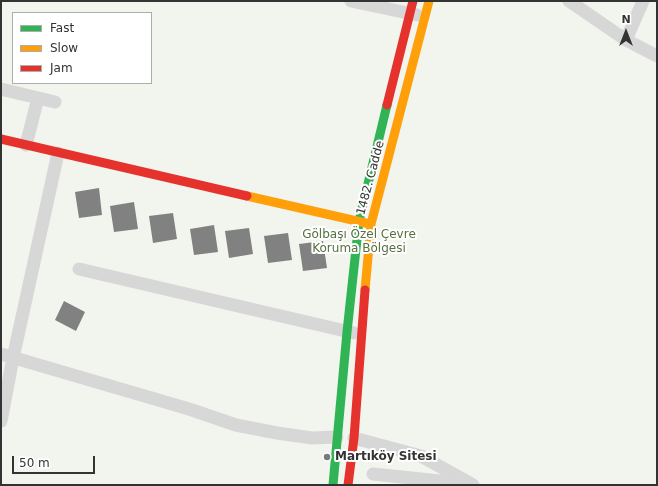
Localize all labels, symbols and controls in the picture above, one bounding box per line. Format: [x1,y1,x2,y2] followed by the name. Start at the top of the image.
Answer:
[12,12,152,84] legend
[606,12,646,52] north arrow
[621,13,631,26] text: N
[50,21,74,35] text: Fast
[50,41,78,55] text: Slow
[50,61,73,75] text: Jam
[354,139,388,217] street label: 1482. Cadde
[302,228,416,256] park label: Gölbaşı Özel Çevre Koruma Bölgesi
[14,448,97,474] scale bar
[335,450,437,464] place label: Martıköy Sitesi
[322,452,332,462] marker: Martıköy Sitesi
[19,456,50,470] text: 50 m

